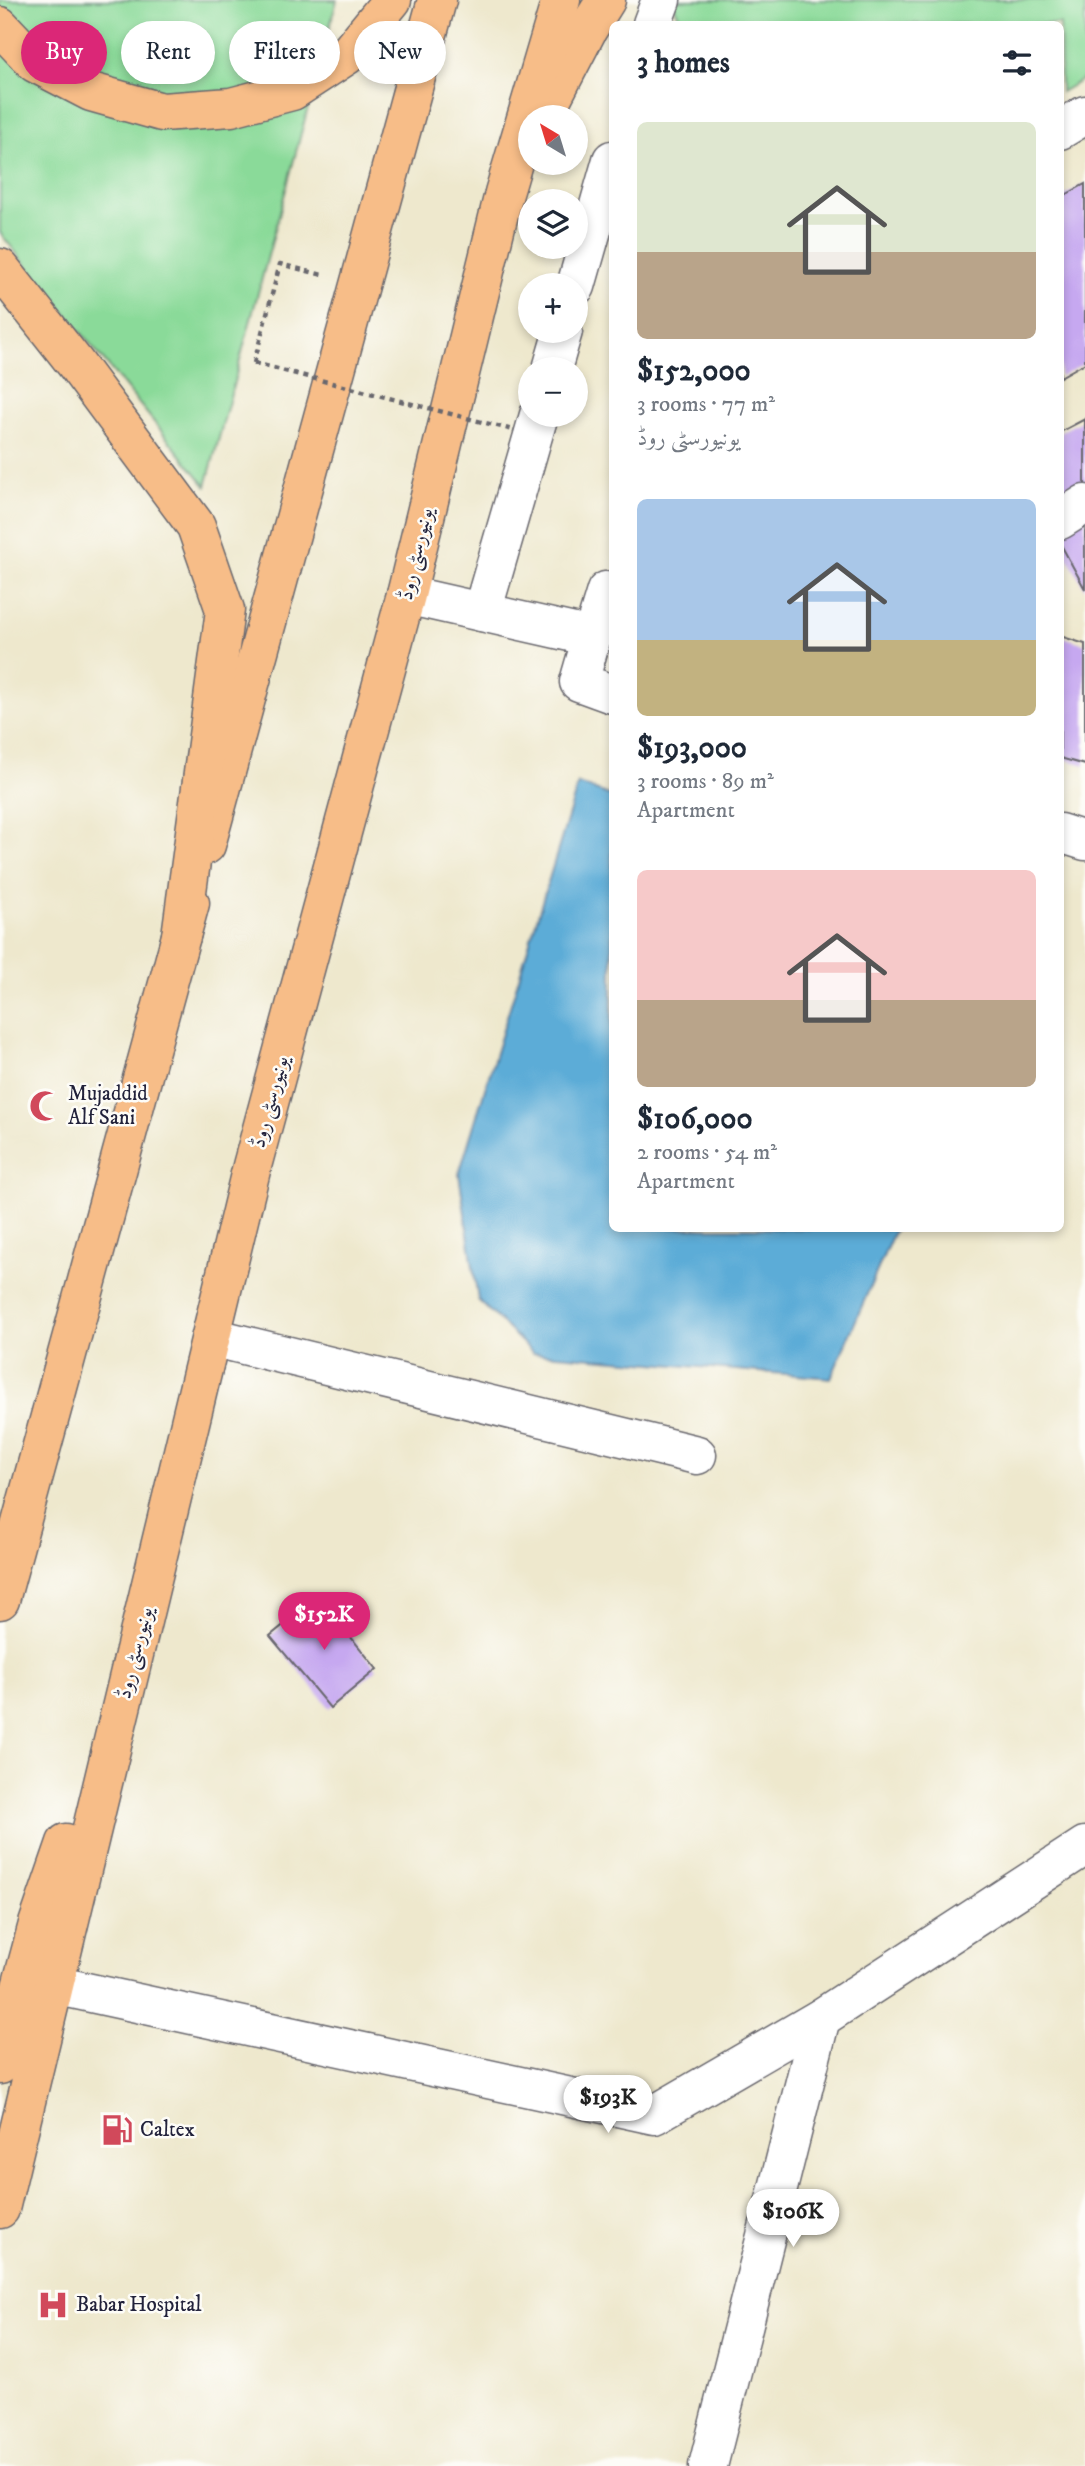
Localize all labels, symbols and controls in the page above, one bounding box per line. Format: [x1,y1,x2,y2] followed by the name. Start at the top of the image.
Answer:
[21,21,107,84] chip: Buy
[121,21,215,84] chip: Rent
[229,21,340,84] chip: Filters
[354,21,446,84] chip: New
[998,44,1036,82] icon: filters
[637,45,730,82] text: 3 homes
[518,105,588,175] north arrow
[518,105,588,427] map controls
[774,167,900,293] icon: home
[518,189,588,259] button: layers
[518,273,588,343] button: +
[637,353,751,390] text: $152,000
[518,357,588,427] button: −
[637,390,775,419] text: 3 rooms · 77 m²
[637,424,740,453] text: یونیورسٹی روڈ
[393,504,440,603] street label: یونیورسٹی روڈ
[774,544,900,670] icon: home
[637,730,747,767] text: $193,000
[637,767,774,796] text: 3 rooms · 89 m²
[637,796,735,825] text: Apartment
[774,915,900,1041] icon: home
[245,1052,296,1151] street label: یونیورسٹی روڈ
[68,1081,148,1131] place label: Mujaddid Alf Sani
[28,1089,62,1123] mosque icon: Mujaddid Alf Sani
[637,1101,753,1138] text: $106,000
[637,1138,777,1167] text: 2 rooms · 54 m²
[637,1167,735,1196] text: Apartment
[275,1592,373,1652] pin: $152K
[294,1600,354,1629] text: $152K
[111,1603,160,1702] street label: یونیورسٹی روڈ
[559,2076,657,2135] pin: $193K
[579,2083,637,2112] text: $193K
[100,2113,134,2147] fuel station icon: Caltex
[140,2117,195,2143] place label: Caltex
[744,2190,842,2249] pin: $106K
[762,2197,824,2226] text: $106K
[36,2288,70,2322] hospital icon: Babar Hospital
[76,2292,202,2318] place label: Babar Hospital

